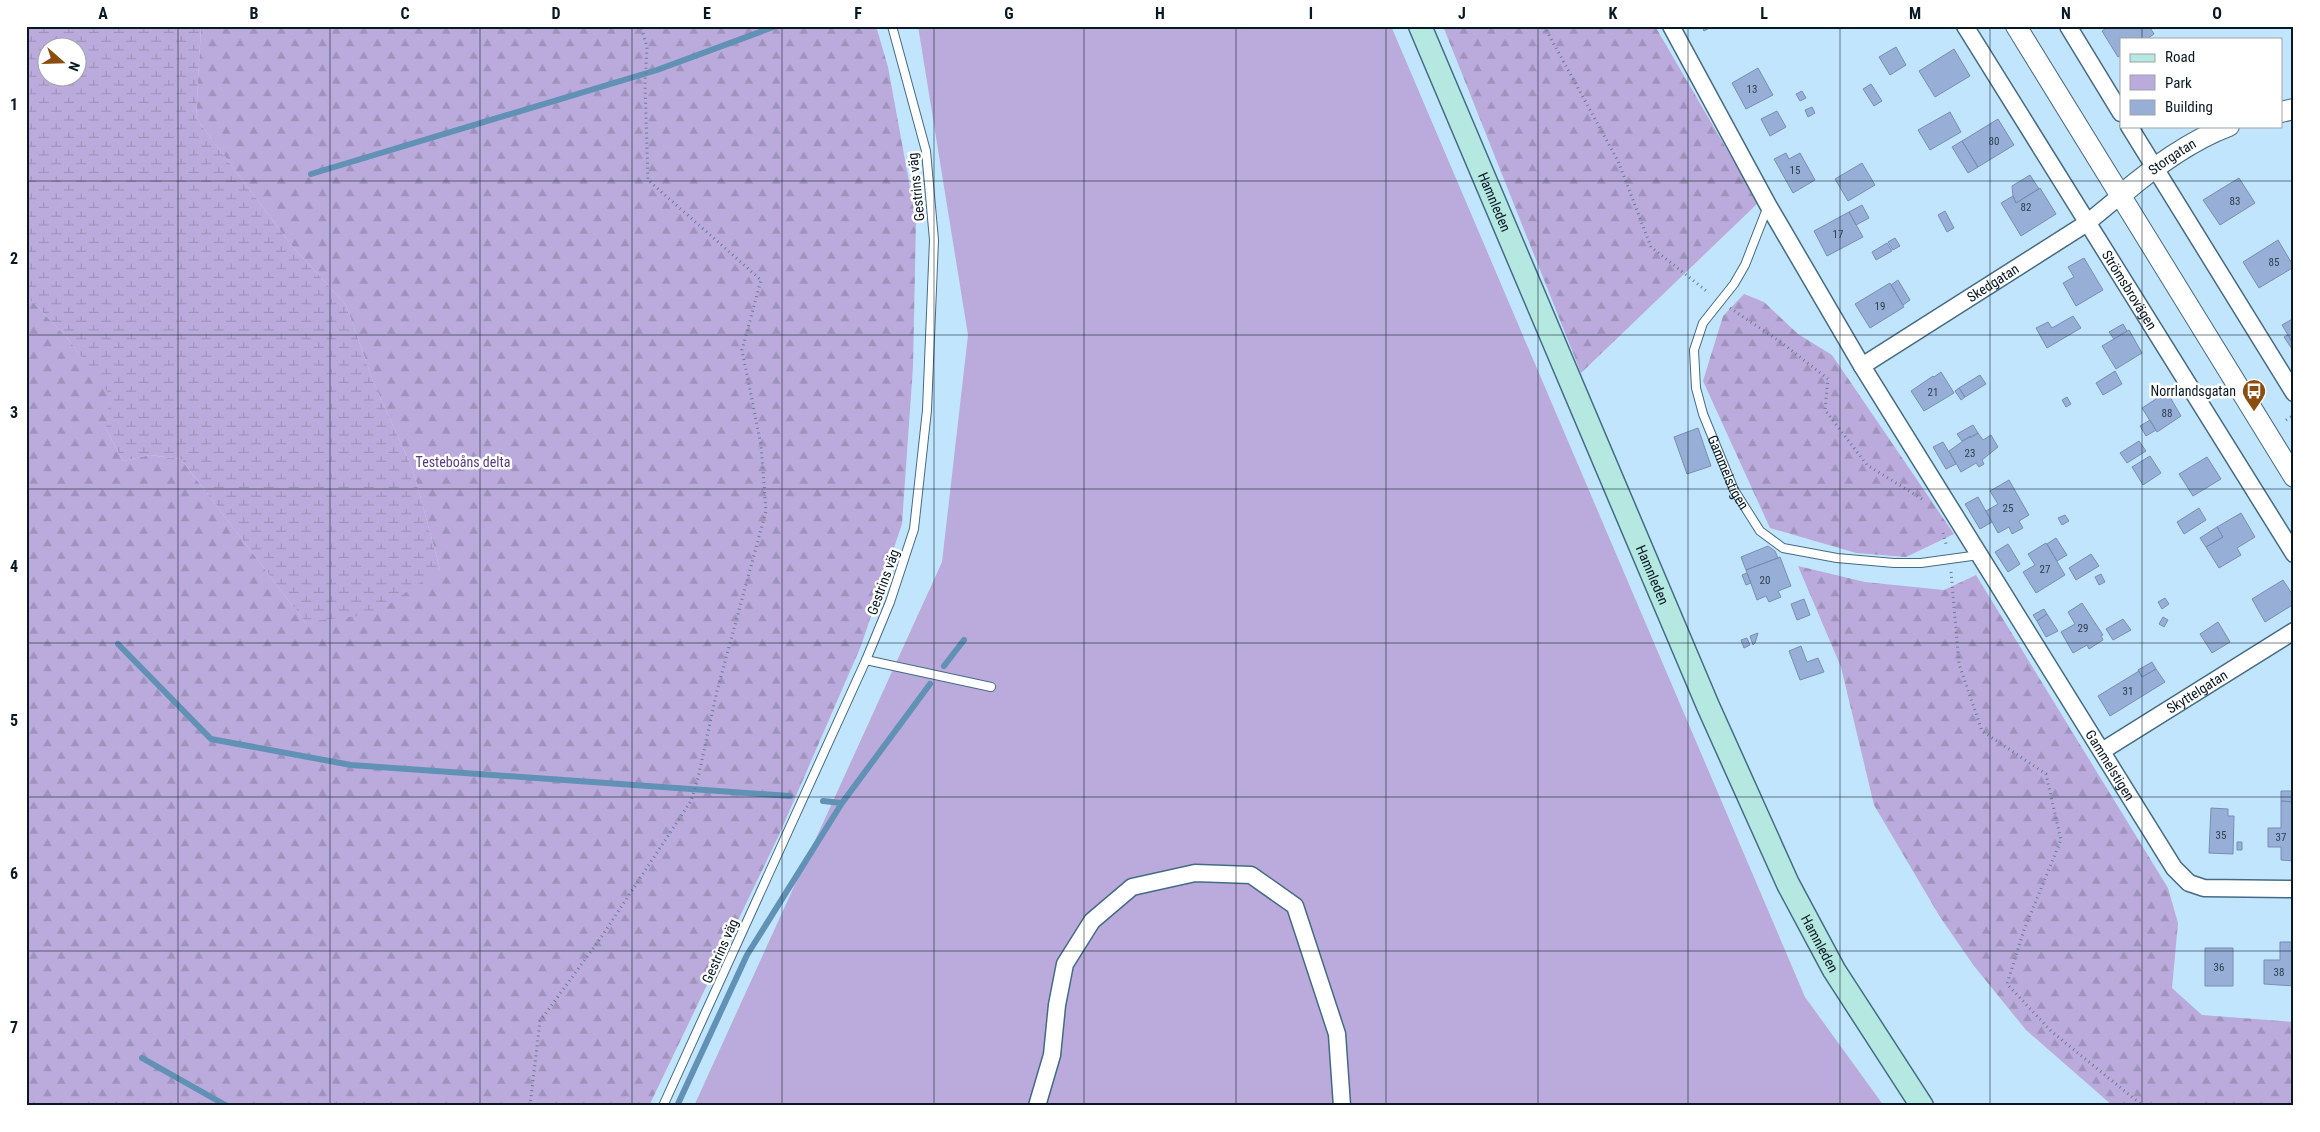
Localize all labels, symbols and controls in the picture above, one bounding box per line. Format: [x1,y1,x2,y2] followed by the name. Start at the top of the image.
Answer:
[98,4,108,23] text: A
[250,4,259,23] text: B
[400,4,410,23] text: C
[551,4,561,23] text: D
[703,4,711,23] text: E
[854,4,862,23] text: F
[1004,4,1014,23] text: G
[1155,4,1165,23] text: H
[1309,4,1313,23] text: I
[1458,4,1466,23] text: J
[1609,4,1618,23] text: K
[1760,4,1768,23] text: L
[1909,4,1921,23] text: M
[2061,4,2071,23] text: N
[2212,4,2222,23] text: O
[38,38,88,88] north arrow
[2120,38,2282,128] legend
[2165,48,2195,66] text: Road
[65,60,83,73] text: N
[2165,74,2192,92] text: Park
[1747,83,1757,96] house number: 13
[10,95,18,114] text: 1
[2165,98,2213,116] text: Building
[1989,135,1999,148] house number: 80
[2145,135,2199,178] street label: Storgatan
[904,152,928,222] street label: Gestrins väg
[1790,164,1800,177] house number: 15
[1475,170,1514,234] street label: Hamnleden
[2230,195,2240,208] house number: 83
[2021,201,2031,214] house number: 82
[1833,228,1843,241] house number: 17
[2099,247,2160,333] street label: Strömsbrovägen
[10,249,18,268] text: 2
[2269,256,2279,269] house number: 85
[1964,260,2022,305] street label: Skedgatan
[1875,300,1885,313] house number: 19
[2241,378,2267,412] bus stop icon: Norrlandsgatan
[2150,383,2236,399] place label: Norrlandsgatan
[1928,386,1938,399] house number: 21
[10,403,18,422] text: 3
[2162,407,2172,420] house number: 88
[1704,433,1752,512] street label: Gammelstigen
[1965,447,1975,460] house number: 23
[416,454,510,470] park label: Testeboåns delta
[2003,502,2013,515] house number: 25
[1633,543,1672,607] street label: Hamnleden
[864,547,902,617] street label: Gestrins väg
[10,557,18,576] text: 4
[2040,563,2050,576] house number: 27
[1760,574,1770,587] house number: 20
[2078,622,2088,635] house number: 29
[2164,667,2230,717] street label: Skyttelgatan
[2123,685,2133,698] house number: 31
[10,711,18,730] text: 5
[2082,727,2138,803] street label: Gammelstigen
[2216,829,2226,842] house number: 35
[2276,831,2286,844] house number: 37
[10,864,18,883] text: 6
[1798,912,1842,975] street label: Hamnleden
[699,916,741,986] street label: Gestrins väg
[2214,961,2224,974] house number: 36
[2274,966,2284,979] house number: 38
[10,1018,18,1037] text: 7

